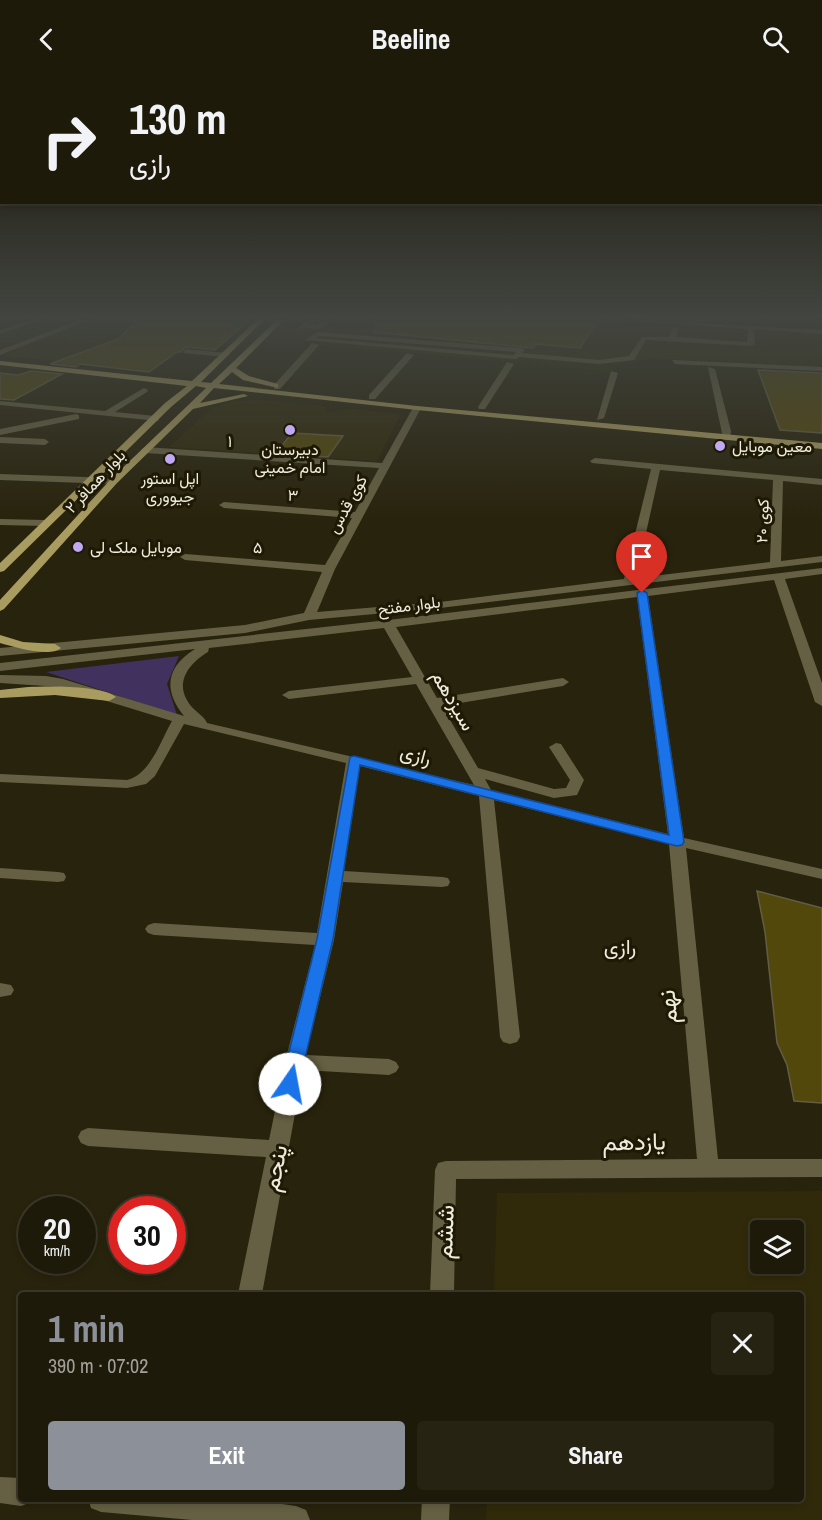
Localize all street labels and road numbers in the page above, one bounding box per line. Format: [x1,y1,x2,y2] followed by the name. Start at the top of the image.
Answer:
[227,430,233,452] street label: ۱
[60,444,130,518] street label: بلوار همافر ۲
[322,471,372,537] street label: کوی قدس
[287,484,299,506] street label: ۳
[750,498,774,544] street label: کوی ۲۰
[253,536,263,558] street label: ۵
[376,590,442,621] street label: بلوار مفتح
[426,665,482,735] street label: سیزدهم
[397,737,435,771] street label: رازی
[650,989,685,1025] street label: نهم
[602,1124,666,1159] street label: یازدهم
[254,1142,295,1194] street label: پنجم
[427,1204,462,1260] street label: ششم

